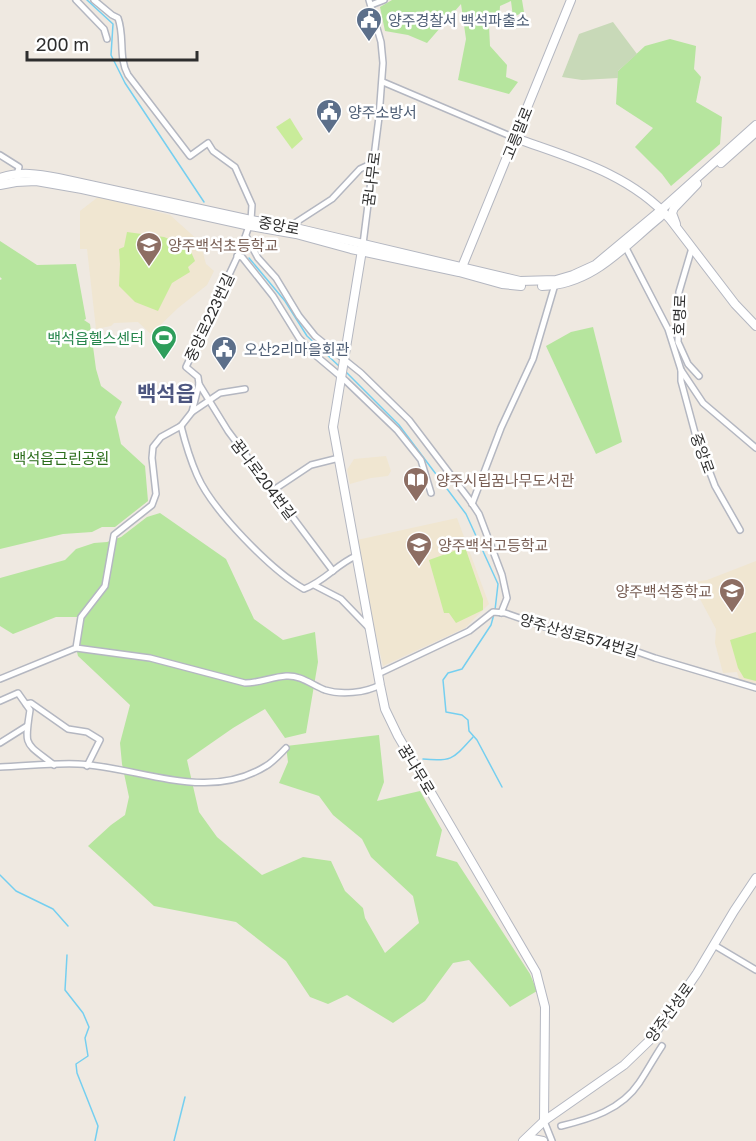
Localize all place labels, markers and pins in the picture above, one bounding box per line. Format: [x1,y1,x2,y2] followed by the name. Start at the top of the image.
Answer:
[354,5,384,43] public building icon: 양주경찰서 백석파출소
[388,11,530,29] place label: 양주경찰서 백석파출소
[314,97,344,135] public building icon: 양주소방서
[348,103,417,121] place label: 양주소방서
[134,230,164,268] school or university icon: 양주백석초등학교
[168,236,278,254] place label: 양주백석초등학교
[149,323,179,361] sports icon: 백석읍헬스센터
[47,329,144,347] place label: 백석읍헬스센터
[209,334,239,372] public building icon: 오산2리마을회관
[244,340,350,358] place label: 오산2리마을회관
[401,465,431,503] library icon: 양주시립꿈나무도서관
[436,471,574,489] place label: 양주시립꿈나무도서관
[404,530,434,568] school or university icon: 양주백석고등학교
[438,536,548,554] place label: 양주백석고등학교
[717,576,747,614] school or university icon: 양주백석중학교
[615,582,712,600] place label: 양주백석중학교

